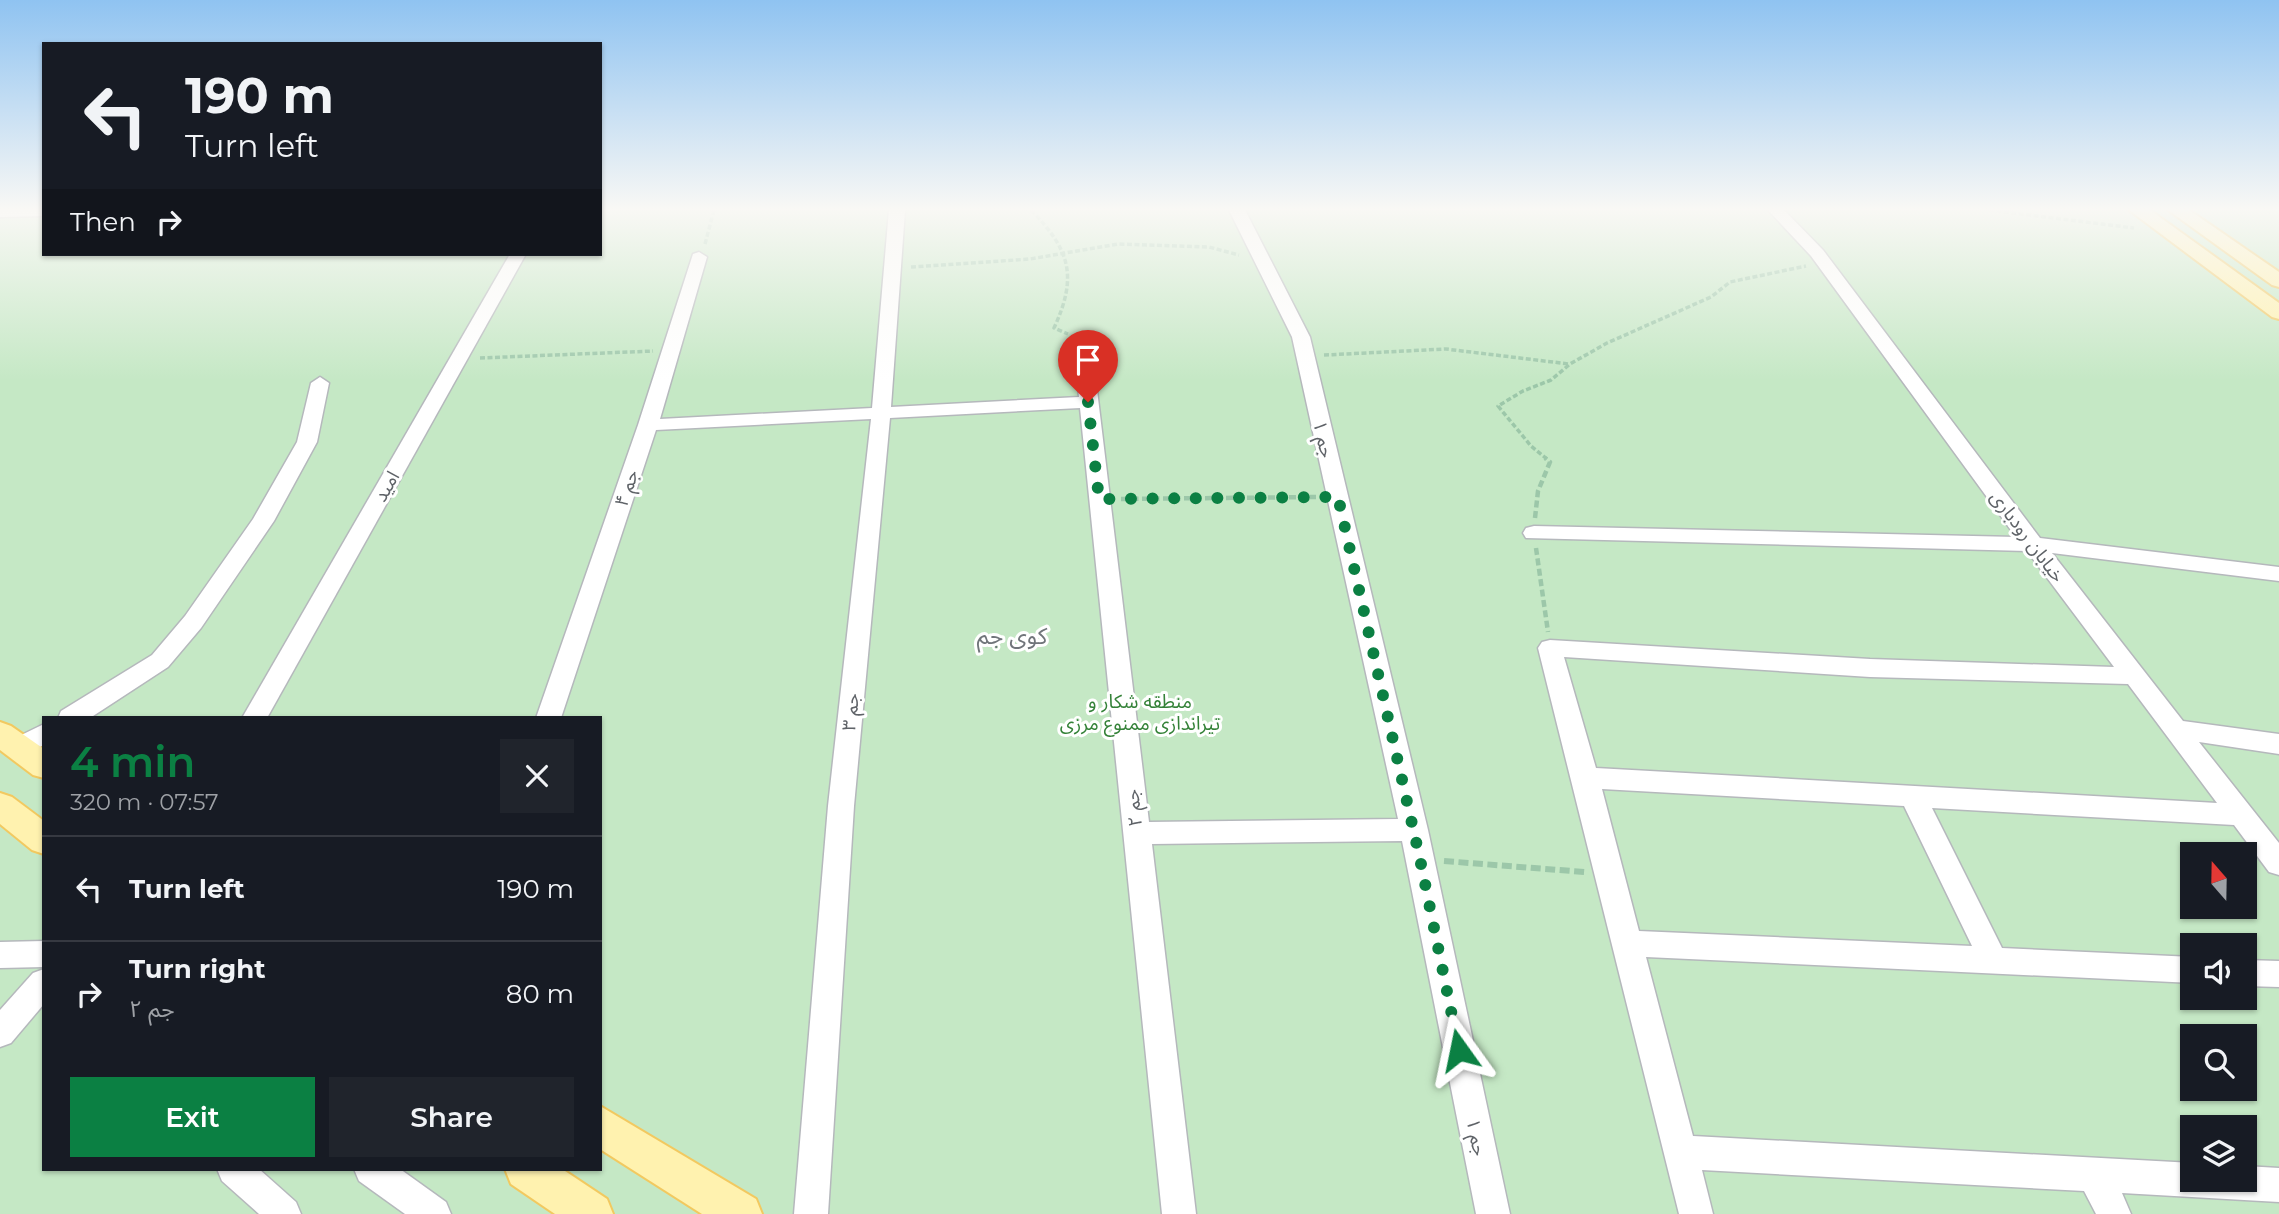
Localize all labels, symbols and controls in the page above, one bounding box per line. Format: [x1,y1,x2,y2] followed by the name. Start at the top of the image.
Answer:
[185,66,334,125] text: 190 m
[70,70,161,161] icon: left
[185,126,319,165] text: Turn left
[150,203,188,241] icon: right
[70,206,136,238] text: Then
[1058,330,1118,402] pin
[1069,341,1107,379] icon: arrive
[1305,418,1339,461] street label: جم ۱
[369,467,404,506] street label: امید
[609,467,646,511] street label: جم ۴
[1986,486,2070,587] street label: خیابان رودباری
[977,622,1048,653] district label: کوی جم
[1060,690,1220,737] park label: منطقه شکار و تیراندازی ممنوع مرزی
[837,692,867,732] street label: جم ۳
[70,736,195,788] text: 4 min
[500,739,574,813] button: close
[70,788,219,816] text: 320 m · 07:57
[1120,788,1150,828] street label: جم ۲
[2180,842,2258,919] north arrow
[2180,842,2257,1192] map controls
[70,870,108,908] icon: left
[129,873,245,905] text: Turn left
[497,873,574,905] text: 190 m
[2180,933,2257,1010] button: sound
[129,953,265,985] text: Turn right
[70,975,108,1013] icon: right
[506,978,574,1010] text: 80 m
[129,995,175,1023] text: جم ۲
[1422,1013,1496,1087] position arrow
[2180,1024,2257,1101] button: search
[70,1077,315,1157] button: Exit
[329,1077,574,1157] button: Share
[2180,1115,2257,1192] button: layers
[1458,1116,1492,1159] street label: جم ۱

